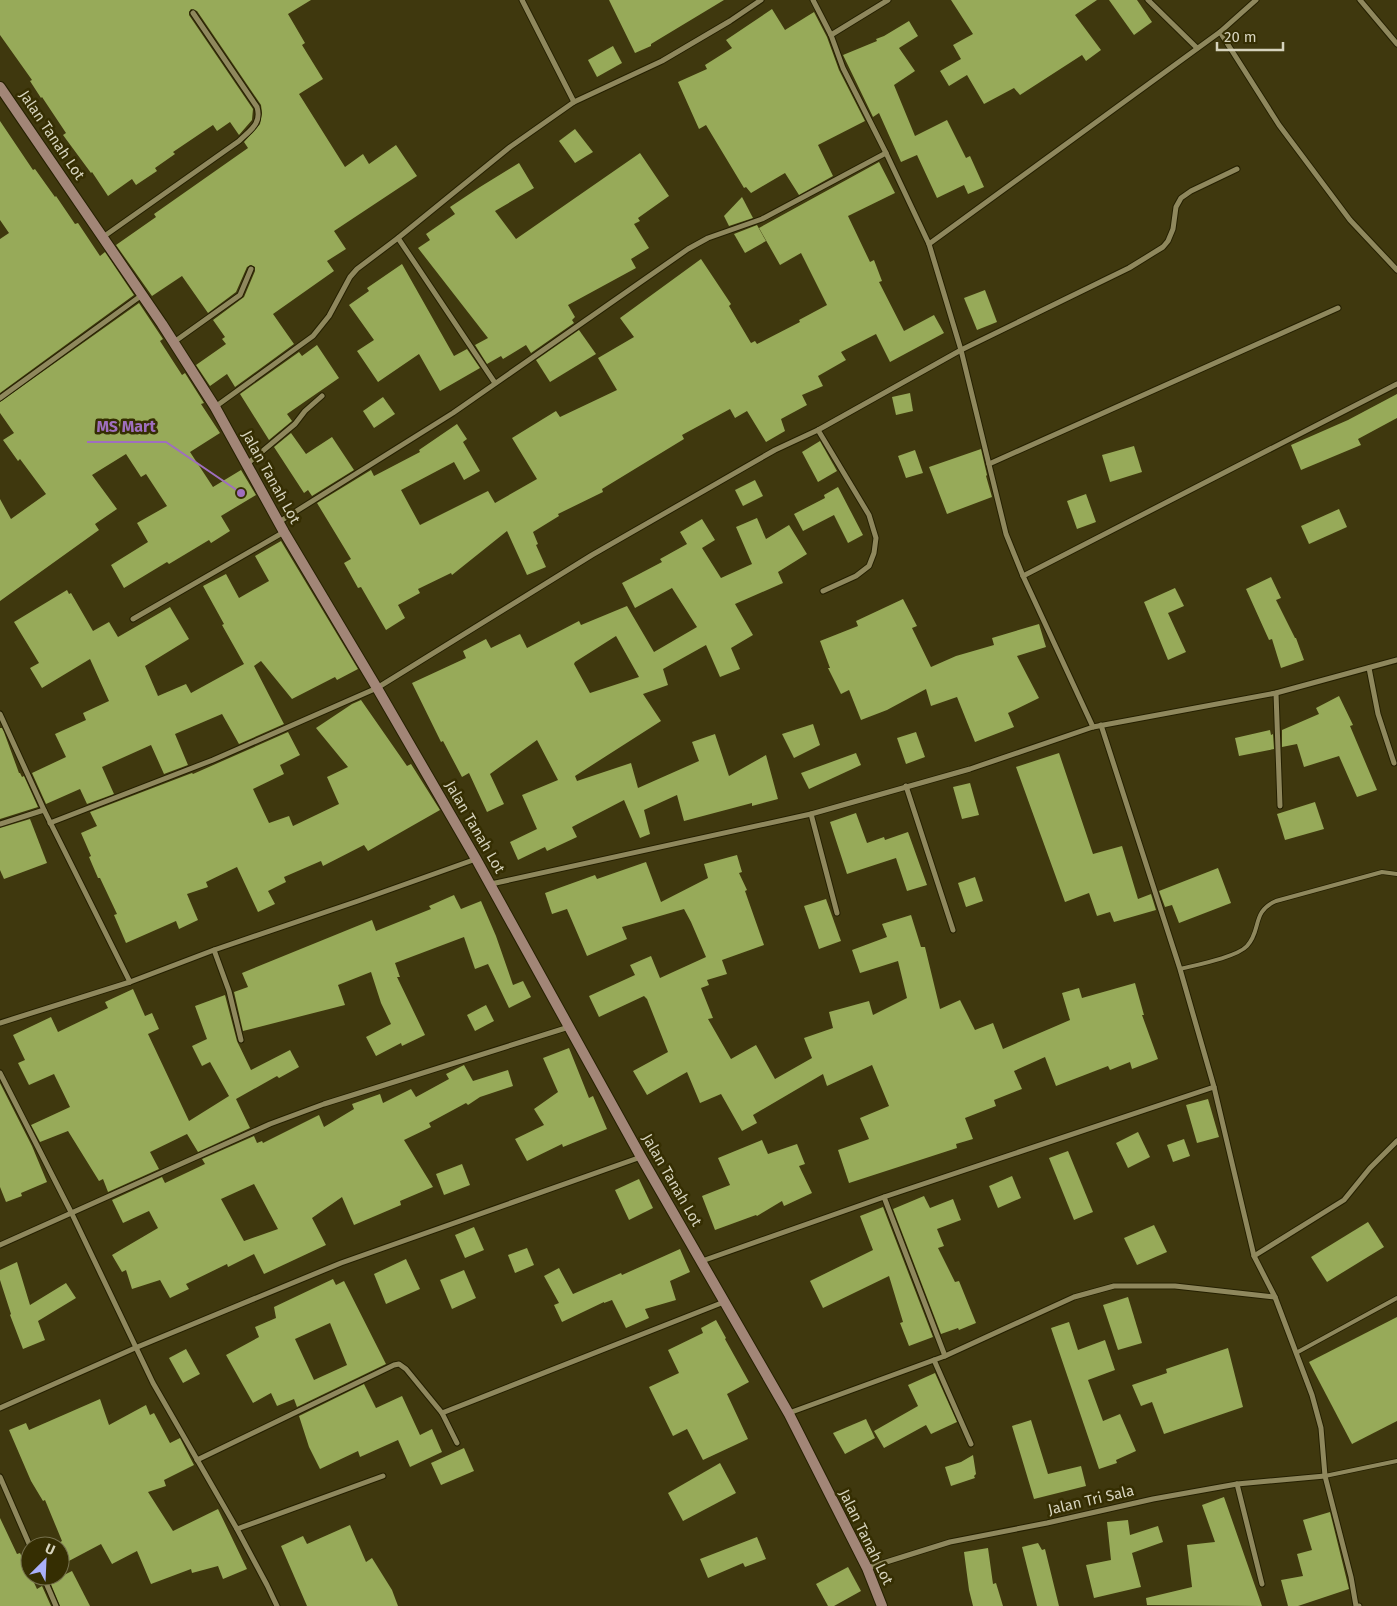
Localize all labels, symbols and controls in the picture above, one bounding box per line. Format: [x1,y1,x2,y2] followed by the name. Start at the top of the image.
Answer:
[1217,20,1283,52] scale bar
[1224,28,1257,46] text: 20 m
[15,87,89,184] street label: Jalan Tanah Lot
[87,411,166,442] callout: MS Mart
[96,417,156,436] text: MS Mart
[238,427,304,527] street label: Jalan Tanah Lot
[441,777,509,877] street label: Jalan Tanah Lot
[638,1130,706,1230] street label: Jalan Tanah Lot
[1046,1481,1136,1519] street label: Jalan Tri Sala
[835,1486,897,1588] street label: Jalan Tanah Lot
[20,1536,70,1586] north arrow
[42,1540,58,1559] text: U

